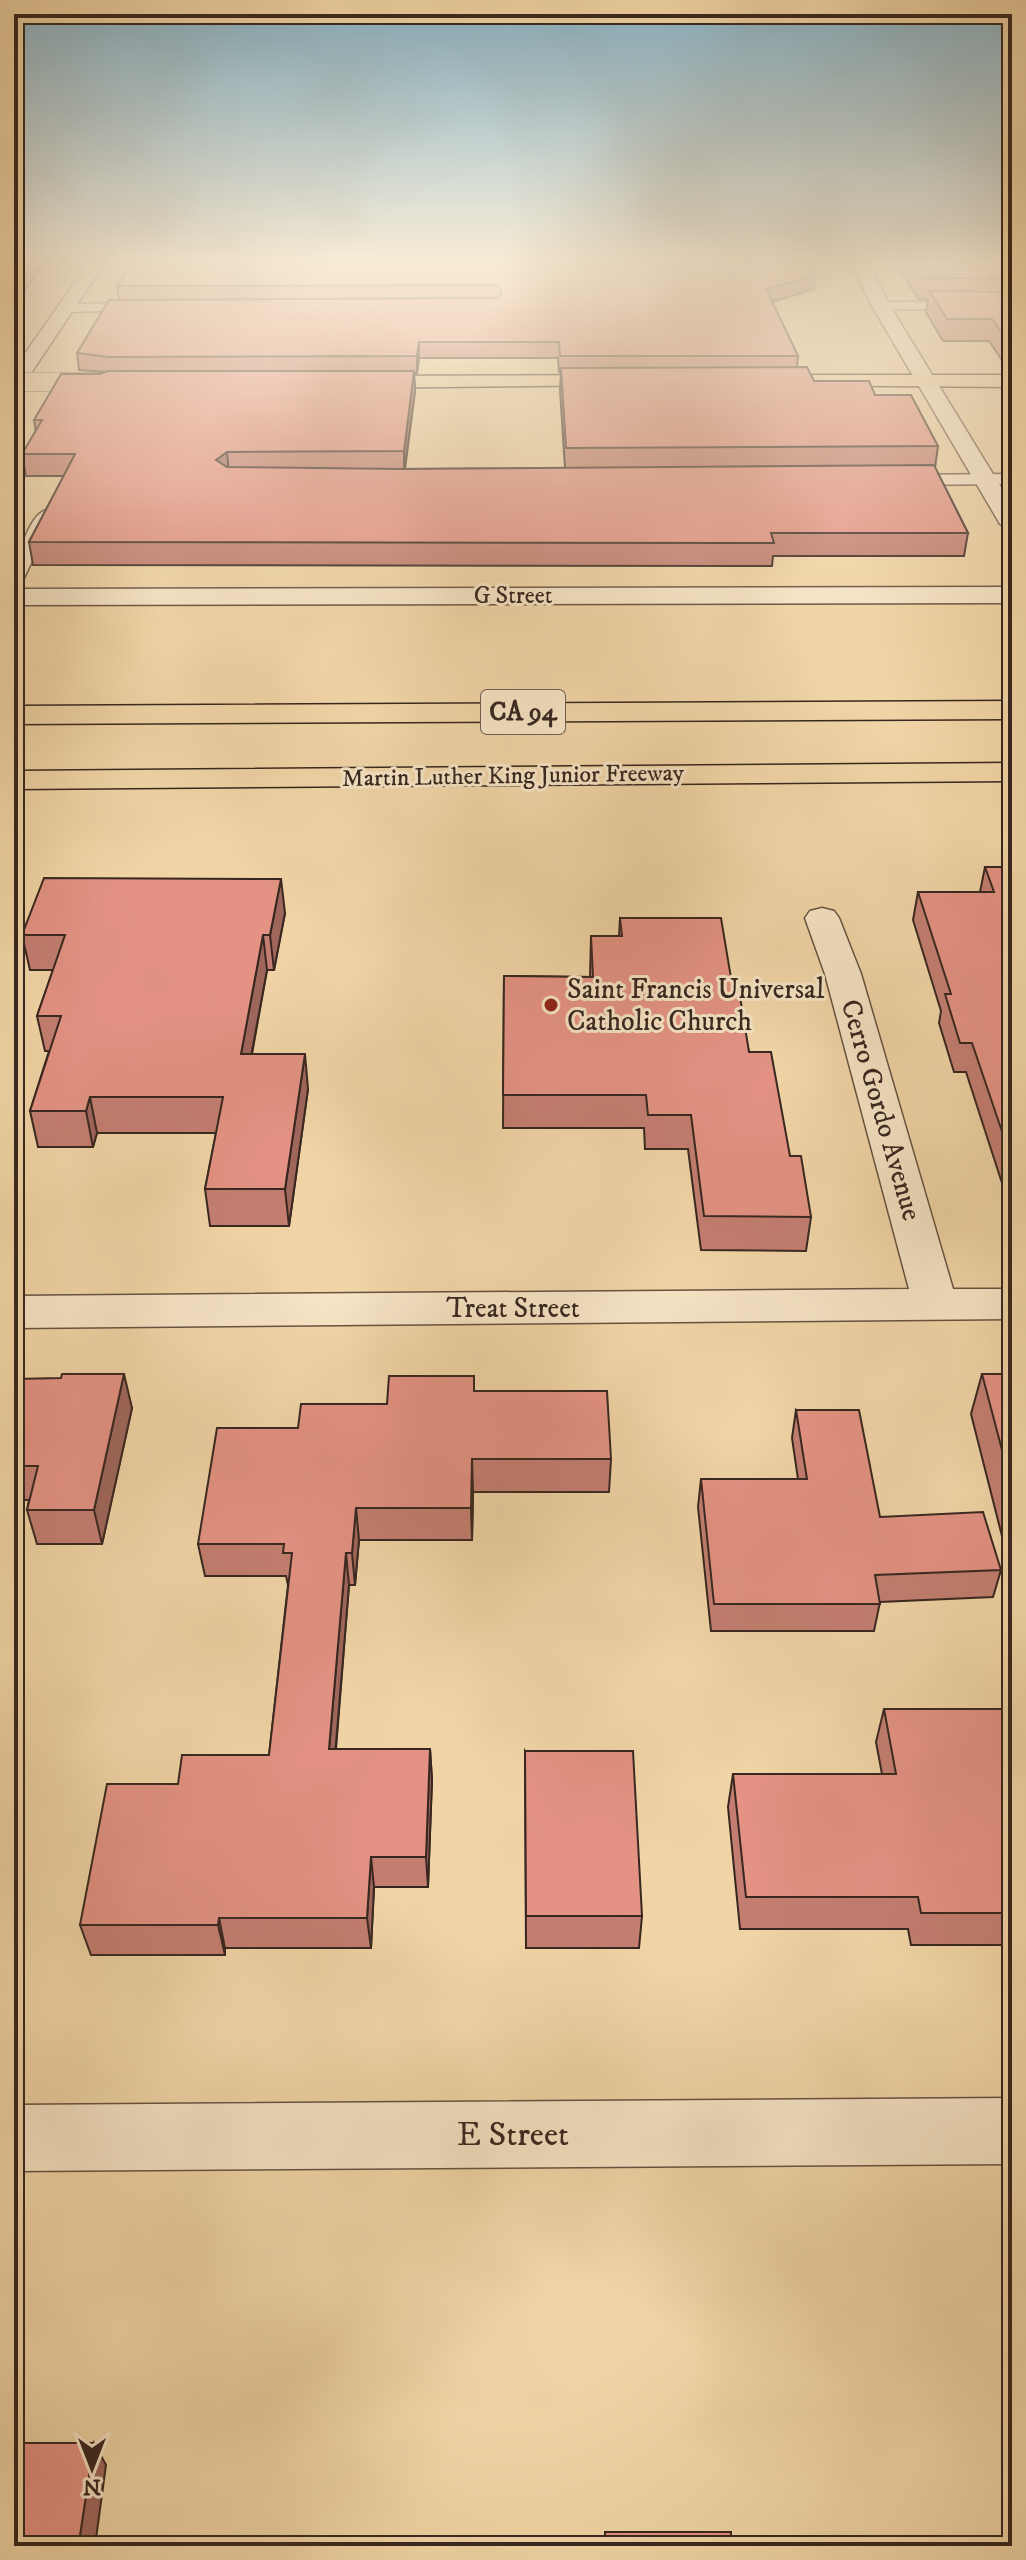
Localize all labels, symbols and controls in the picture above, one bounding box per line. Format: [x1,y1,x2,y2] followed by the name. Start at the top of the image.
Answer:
[474,581,553,611] street label: G Street
[481,690,565,734] road number: CA 94
[342,758,685,794] street label: Martin Luther King Junior Freeway
[567,972,825,1039] place label: Saint Francis Universal Catholic Church
[833,995,929,1225] street label: Cerro Gordo Avenue
[542,996,560,1014] marker: Saint Francis Universal Catholic Church
[446,1291,580,1326] street label: Treat Street
[457,2114,569,2156] street label: E Street
[52,2428,132,2508] north arrow
[83,2473,101,2500] text: N

